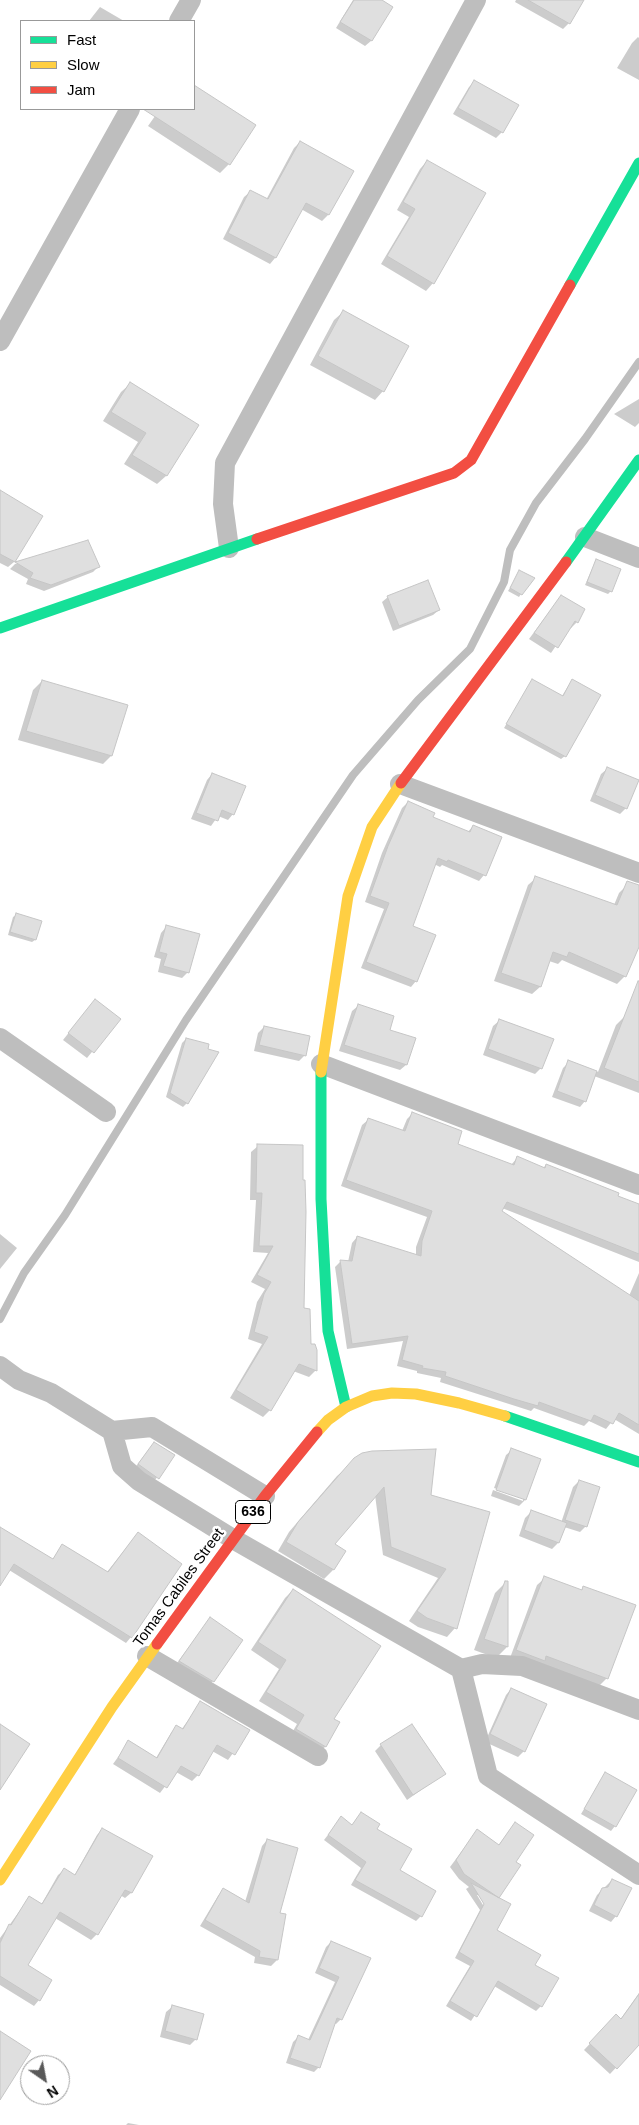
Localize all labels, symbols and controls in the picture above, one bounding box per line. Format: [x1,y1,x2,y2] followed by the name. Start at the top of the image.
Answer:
[20,20,195,110] legend
[67,31,96,48] text: Fast
[67,56,100,73] text: Slow
[67,81,95,98] text: Jam
[236,1500,270,1524] road number: 636
[130,1525,228,1651] street label: Tomas Cabiles Street
[20,2055,70,2105] north arrow
[44,2082,61,2101] text: N

